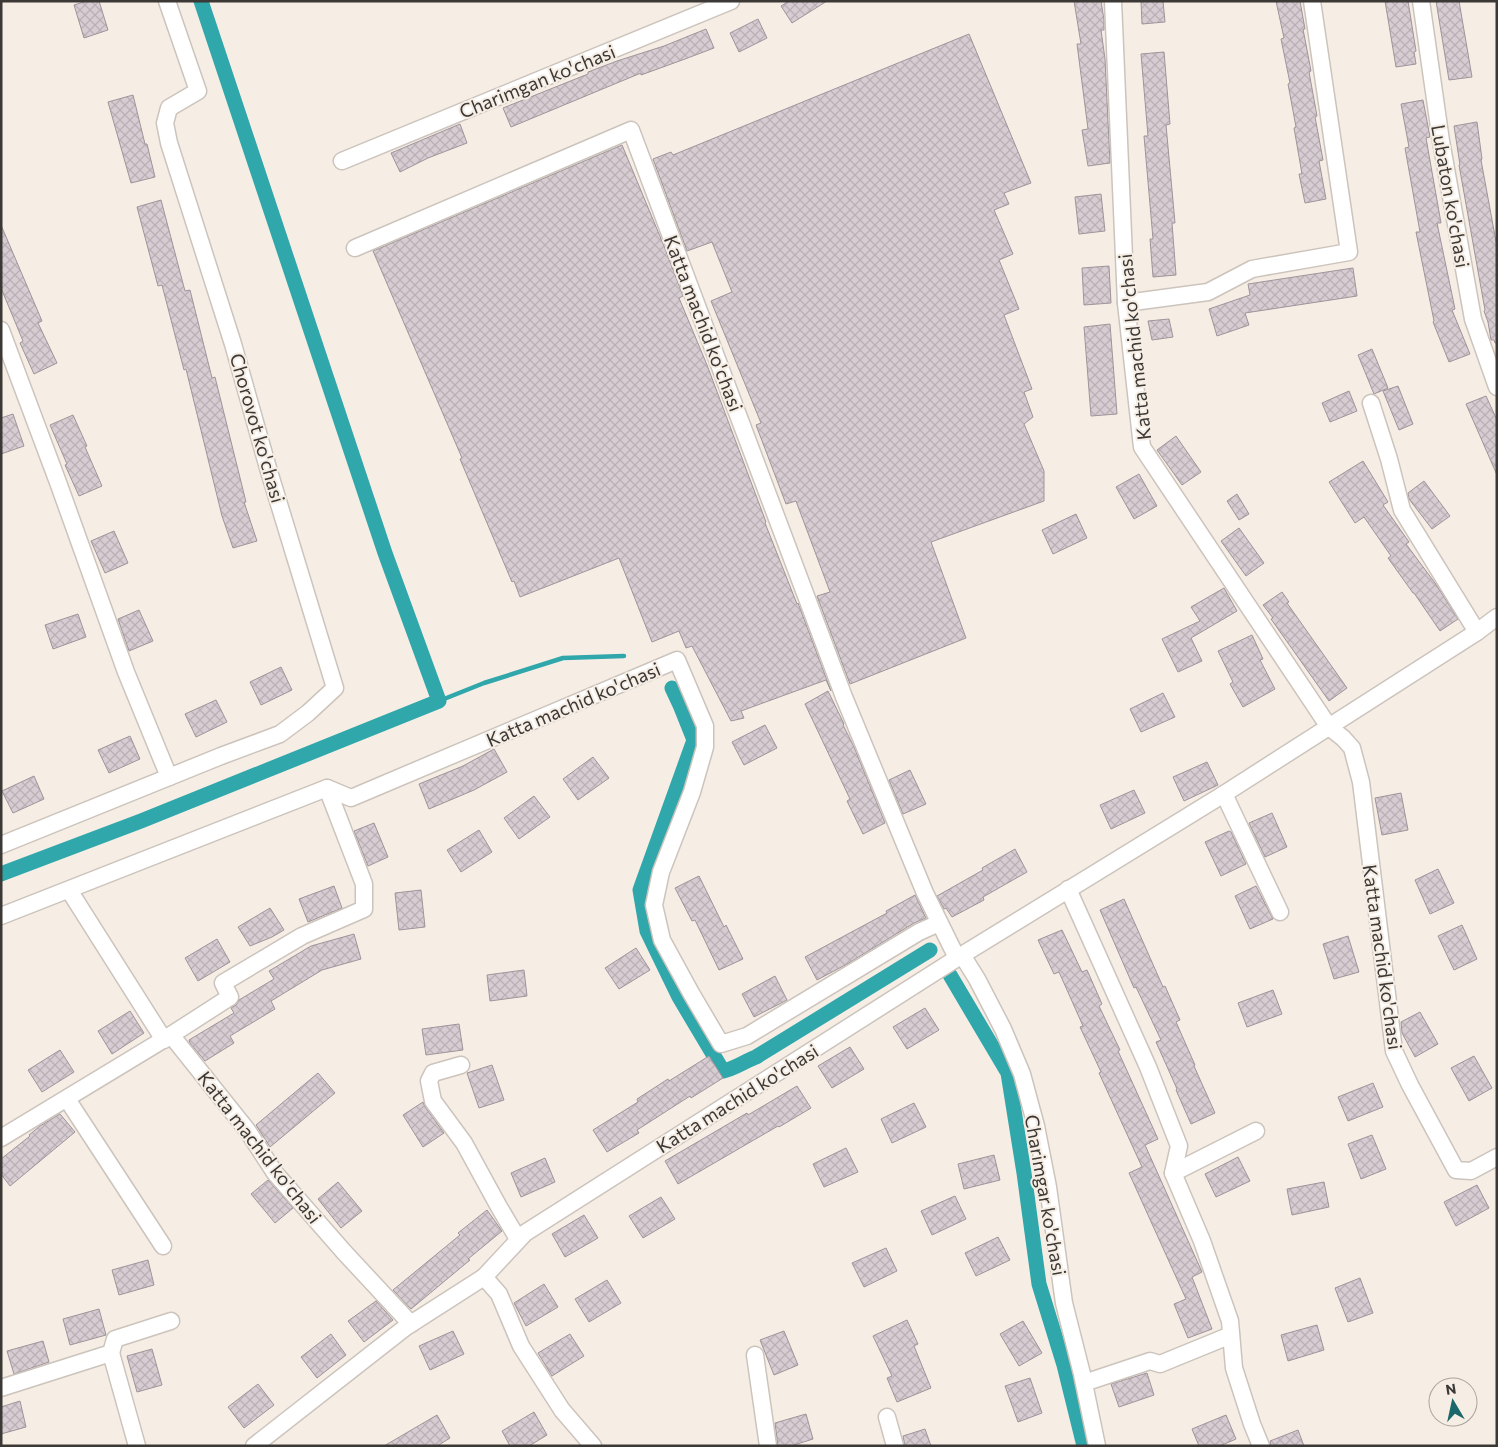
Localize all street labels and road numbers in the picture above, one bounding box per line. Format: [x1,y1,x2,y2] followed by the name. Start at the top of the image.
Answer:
[456,39,618,123] street label: Charimgan ko'chasi
[1427,123,1475,269] street label: Lubaton ko'chasi
[660,232,748,414] street label: Katta machid ko'chasi
[1113,253,1155,441] street label: Katta machid ko'chasi
[226,351,290,505] street label: Chorovot ko'chasi
[482,657,664,751] street label: Katta machid ko'chasi
[1359,863,1407,1051] street label: Katta machid ko'chasi
[652,1039,822,1157] street label: Katta machid ko'chasi
[193,1066,327,1228] street label: Katta machid ko'chasi
[1021,1113,1071,1277] street label: Charimgar ko'chasi

